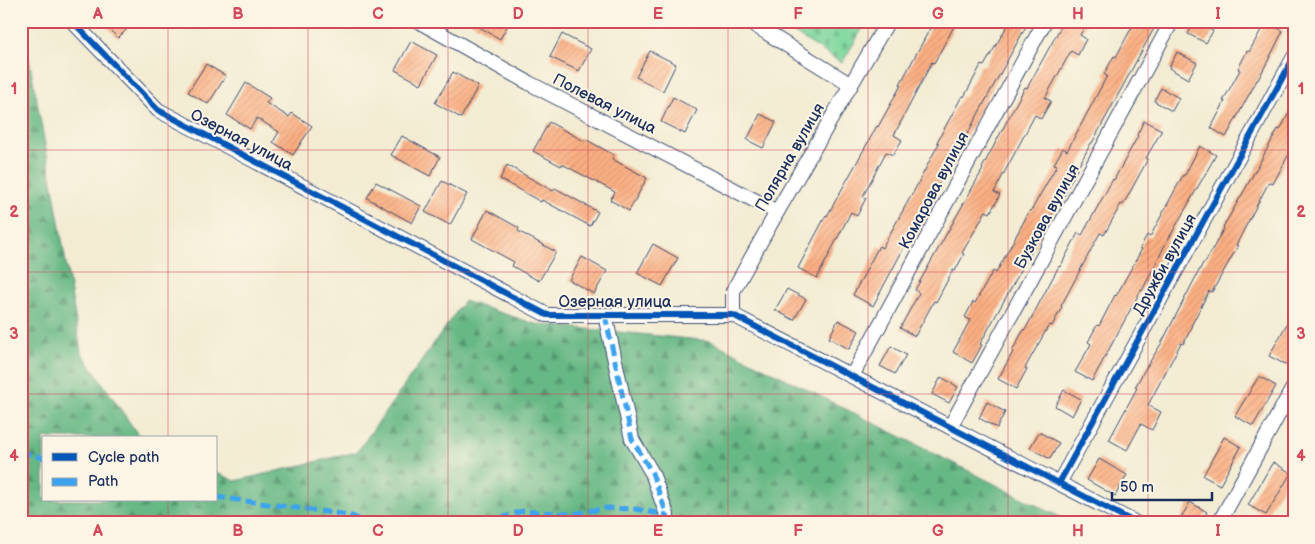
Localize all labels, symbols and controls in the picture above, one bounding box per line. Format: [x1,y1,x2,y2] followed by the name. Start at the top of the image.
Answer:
[92,5,103,24] text: A
[232,5,244,24] text: B
[372,5,384,24] text: C
[512,5,524,24] text: D
[653,5,663,24] text: E
[793,5,803,24] text: F
[932,5,944,24] text: G
[1072,5,1084,24] text: H
[1215,5,1221,24] text: I
[549,70,660,139] street label: Полевая улица
[11,80,17,99] text: 1
[1298,80,1304,99] text: 1
[752,100,829,215] street label: Полярна вулиця
[187,105,296,176] street label: Озерная улица
[895,129,973,253] street label: Комарова вулиця
[1011,161,1084,272] street label: Бузкова вулиця
[9,203,19,222] text: 2
[1296,203,1306,222] text: 2
[1130,211,1201,319] street label: Дружби вулиця
[558,293,672,312] street label: Озерная улица
[9,325,19,344] text: 3
[1296,325,1306,344] text: 3
[42,436,218,502] legend
[9,447,19,466] text: 4
[1296,447,1306,466] text: 4
[88,448,159,467] text: Cycle path
[1112,469,1212,501] scale bar
[88,472,118,491] text: Path
[1120,478,1154,497] text: 50 m
[92,522,103,541] text: A
[232,522,244,541] text: B
[372,522,384,541] text: C
[512,522,524,541] text: D
[653,522,663,541] text: E
[793,522,803,541] text: F
[932,522,944,541] text: G
[1072,522,1084,541] text: H
[1215,522,1221,541] text: I

